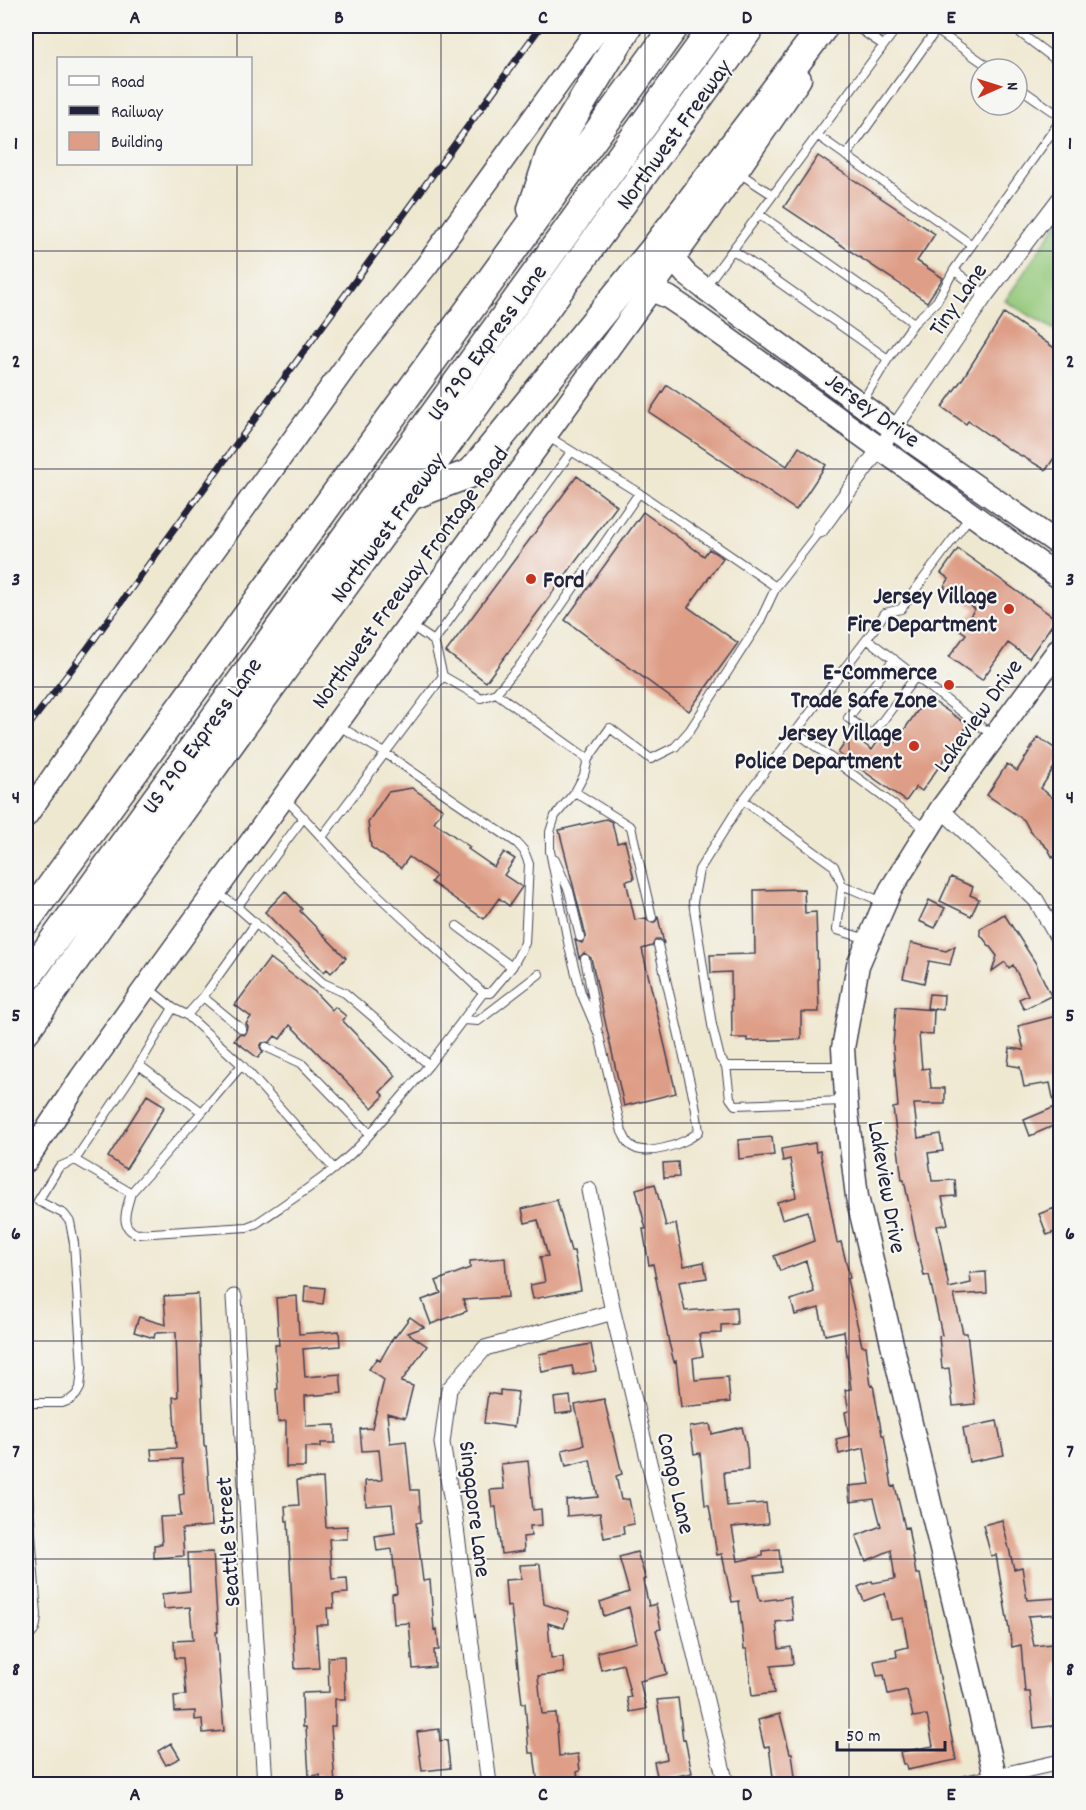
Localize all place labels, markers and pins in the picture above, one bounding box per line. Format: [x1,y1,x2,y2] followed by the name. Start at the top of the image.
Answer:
[543,565,585,599] place label: Ford
[524,572,538,586] marker: Ford
[847,581,997,643] place label: Jersey Village Fire Department
[1002,602,1016,616] marker: Jersey Village Fire Department
[791,657,937,719] place label: E-Commerce Trade Safe Zone
[942,678,956,692] marker: E-Commerce Trade Safe Zone
[735,718,902,780] place label: Jersey Village Police Department
[907,739,921,753] marker: Jersey Village Police Department

